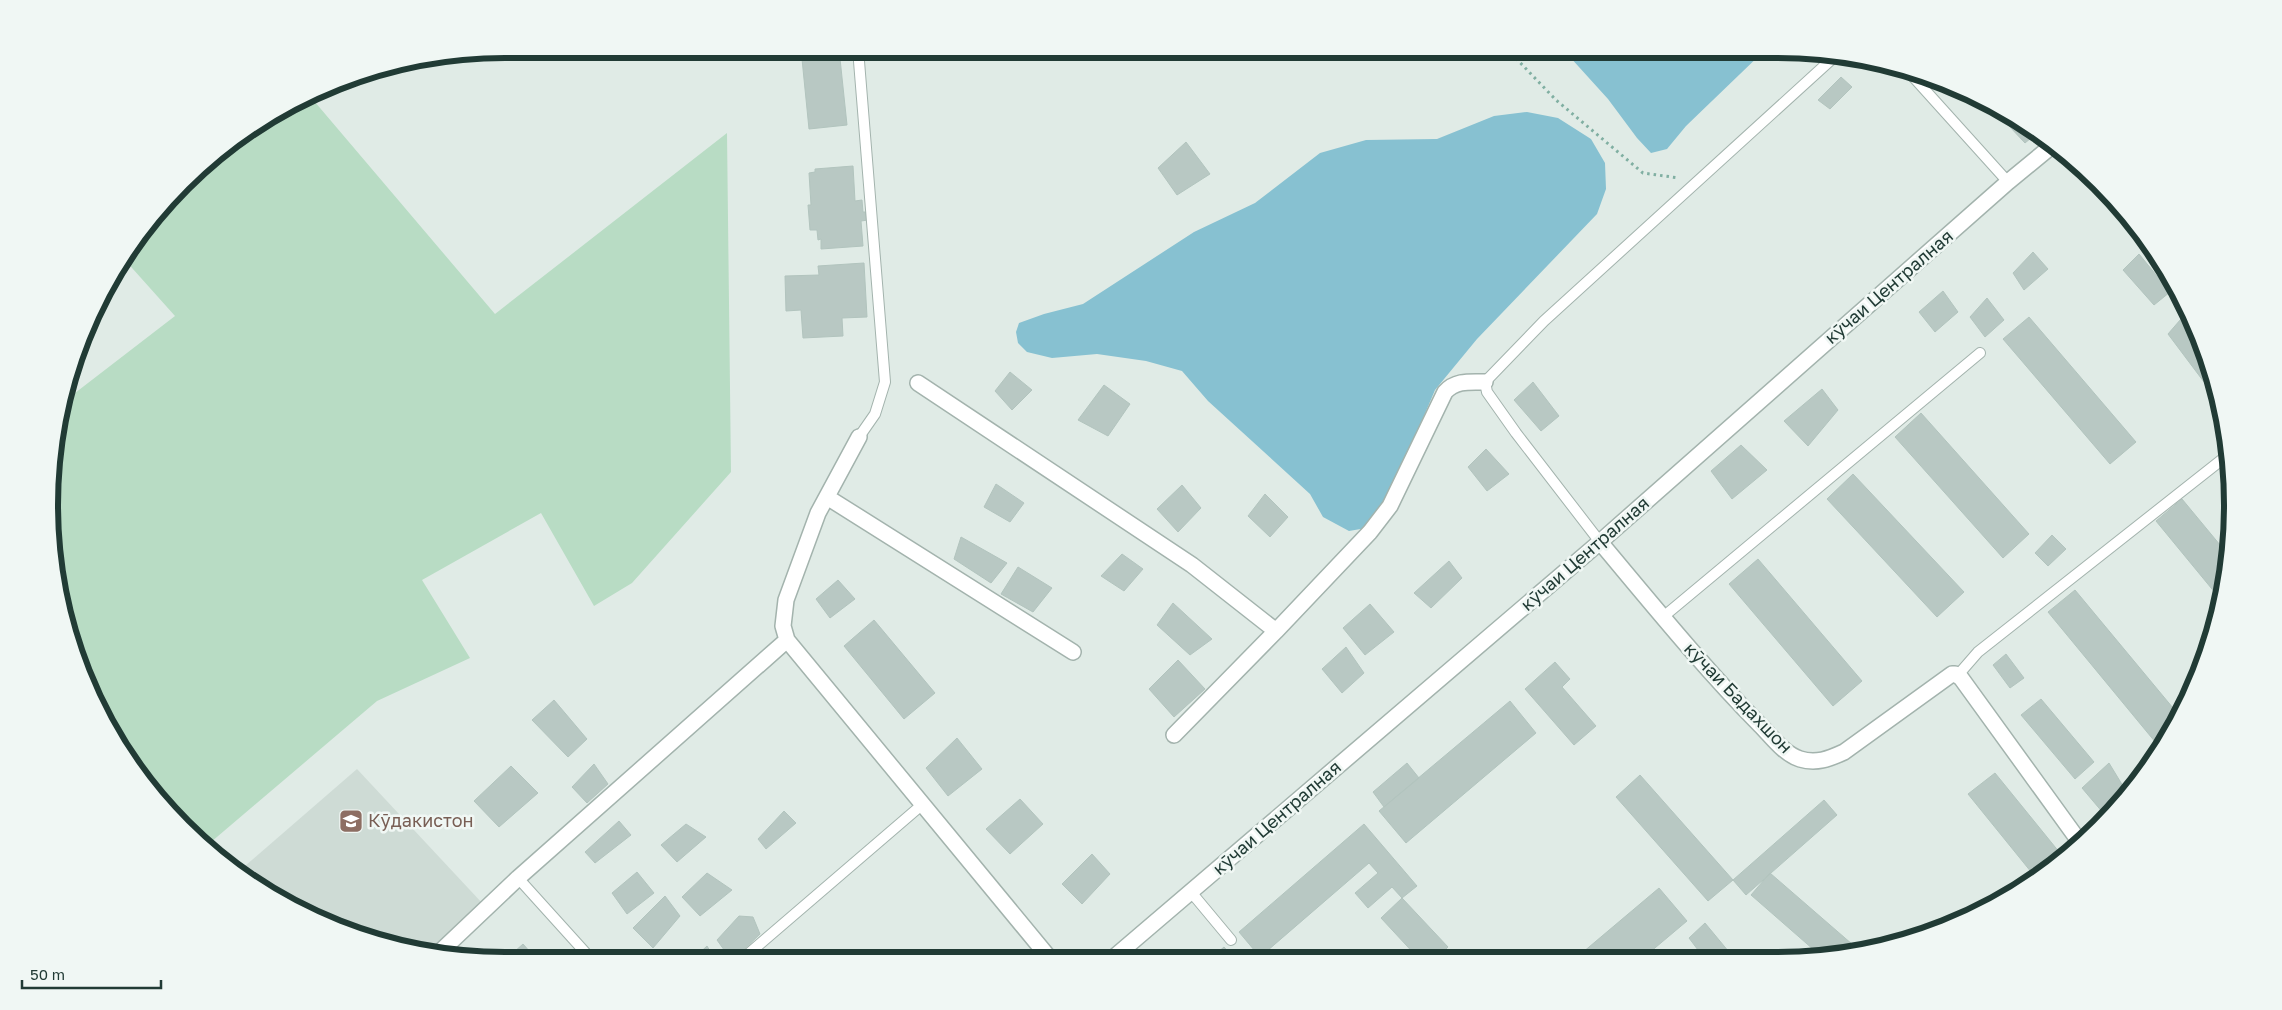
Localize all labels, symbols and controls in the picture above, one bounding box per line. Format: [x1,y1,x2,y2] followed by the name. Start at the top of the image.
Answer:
[1820,224,1957,348] street label: кӯчаи Централная
[1516,491,1653,615] street label: кӯчаи Централная
[1680,637,1797,757] street label: кӯчаи Бадахшон
[1208,755,1345,879] street label: кӯчаи Централная
[338,808,364,834] school or university icon: Кӯдакистон
[368,809,473,831] place label: Кӯдакистон
[22,958,161,990] scale bar
[30,965,65,983] text: 50 m

